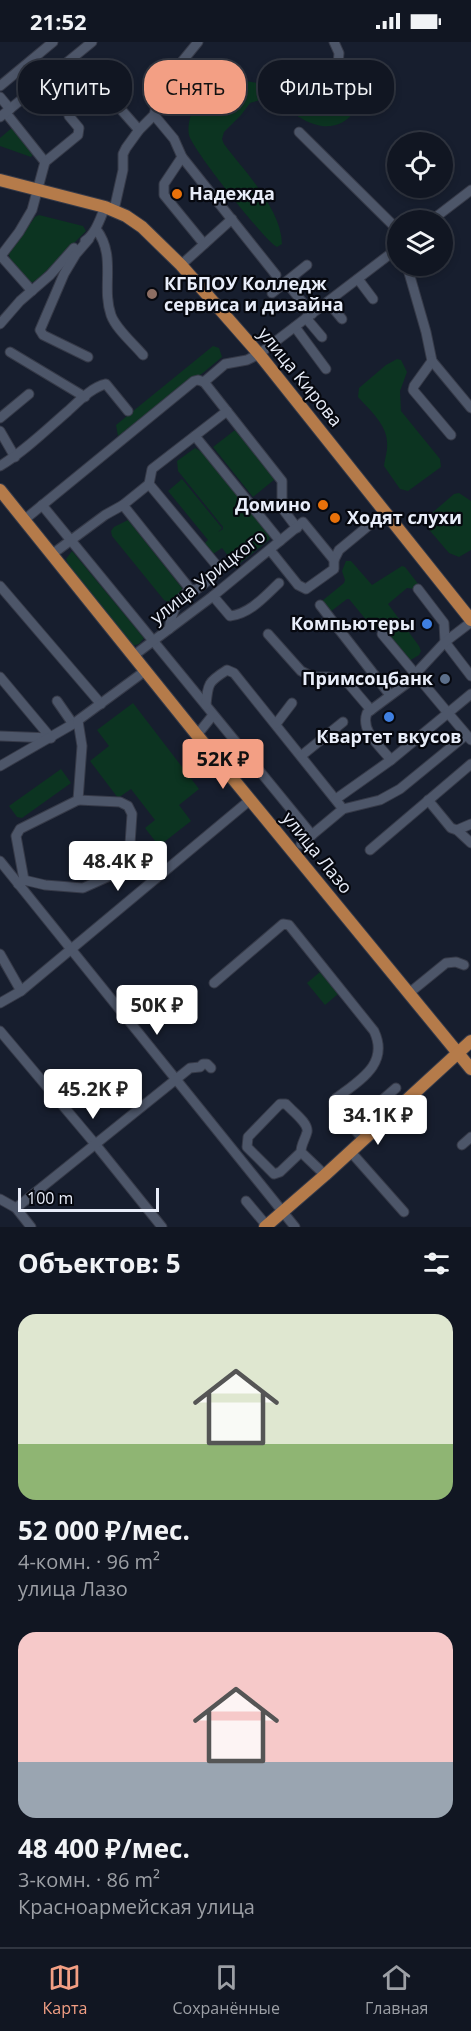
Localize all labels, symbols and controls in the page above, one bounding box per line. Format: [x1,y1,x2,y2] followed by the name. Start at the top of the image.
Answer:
[30,6,87,36] text: 21:52
[18,60,132,114] chip: Купить
[144,60,246,114] chip: Снять
[258,60,394,114] chip: Фильтры
[387,132,453,276] map controls
[387,132,453,198] button: locate
[189,181,275,205] place label: Надежда
[170,187,184,201] marker: Надежда
[387,210,453,276] button: layers
[164,271,344,316] place label: КГБПОУ Колледж сервиса и дизайна
[145,287,159,301] marker: КГБПОУ Колледж сервиса и дизайна
[253,322,348,431] street label: улица Кирова
[235,492,311,516] place label: Домино
[316,498,330,512] marker: Домино
[347,505,462,529] place label: Ходят слухи
[328,511,342,525] marker: Ходят слухи
[145,524,270,629] street label: улица Урицкого
[291,611,415,635] place label: Компьютеры
[420,617,434,631] marker: Компьютеры
[302,666,434,690] place label: Примсоцбанк
[438,672,452,686] marker: Примсоцбанк
[382,710,396,724] marker: Квартет вкусов
[316,724,462,748] place label: Квартет вкусов
[181,739,265,790] pin: 52K ₽
[197,745,250,772] text: 52K ₽
[277,806,358,898] street label: улица Лазо
[63,841,173,892] pin: 48.4K ₽
[83,847,153,874] text: 48.4K ₽
[115,985,199,1036] pin: 50K ₽
[131,991,184,1018] text: 50K ₽
[38,1069,148,1120] pin: 45.2K ₽
[58,1075,128,1102] text: 45.2K ₽
[323,1095,433,1146] pin: 34.1K ₽
[343,1101,413,1128] text: 34.1K ₽
[18,1185,159,1212] scale bar
[27,1187,73,1209] text: 100 m
[18,1245,181,1281] text: Объектов: 5
[420,1247,453,1280] icon: filters
[182,1353,290,1461] icon: home
[18,1512,190,1548] text: 52 000 ₽/мес.
[18,1548,160,1575] text: 4-комн. · 96 m²
[18,1575,128,1602] text: улица Лазо
[182,1671,290,1779] icon: home
[18,1830,190,1866] text: 48 400 ₽/мес.
[18,1866,160,1893] text: 3-комн. · 86 m²
[18,1893,255,1920] text: Красноармейская улица
[43,1961,87,2019] tab: Карта
[173,1961,280,2019] tab: Сохранённые
[365,1961,428,2019] tab: Главная

